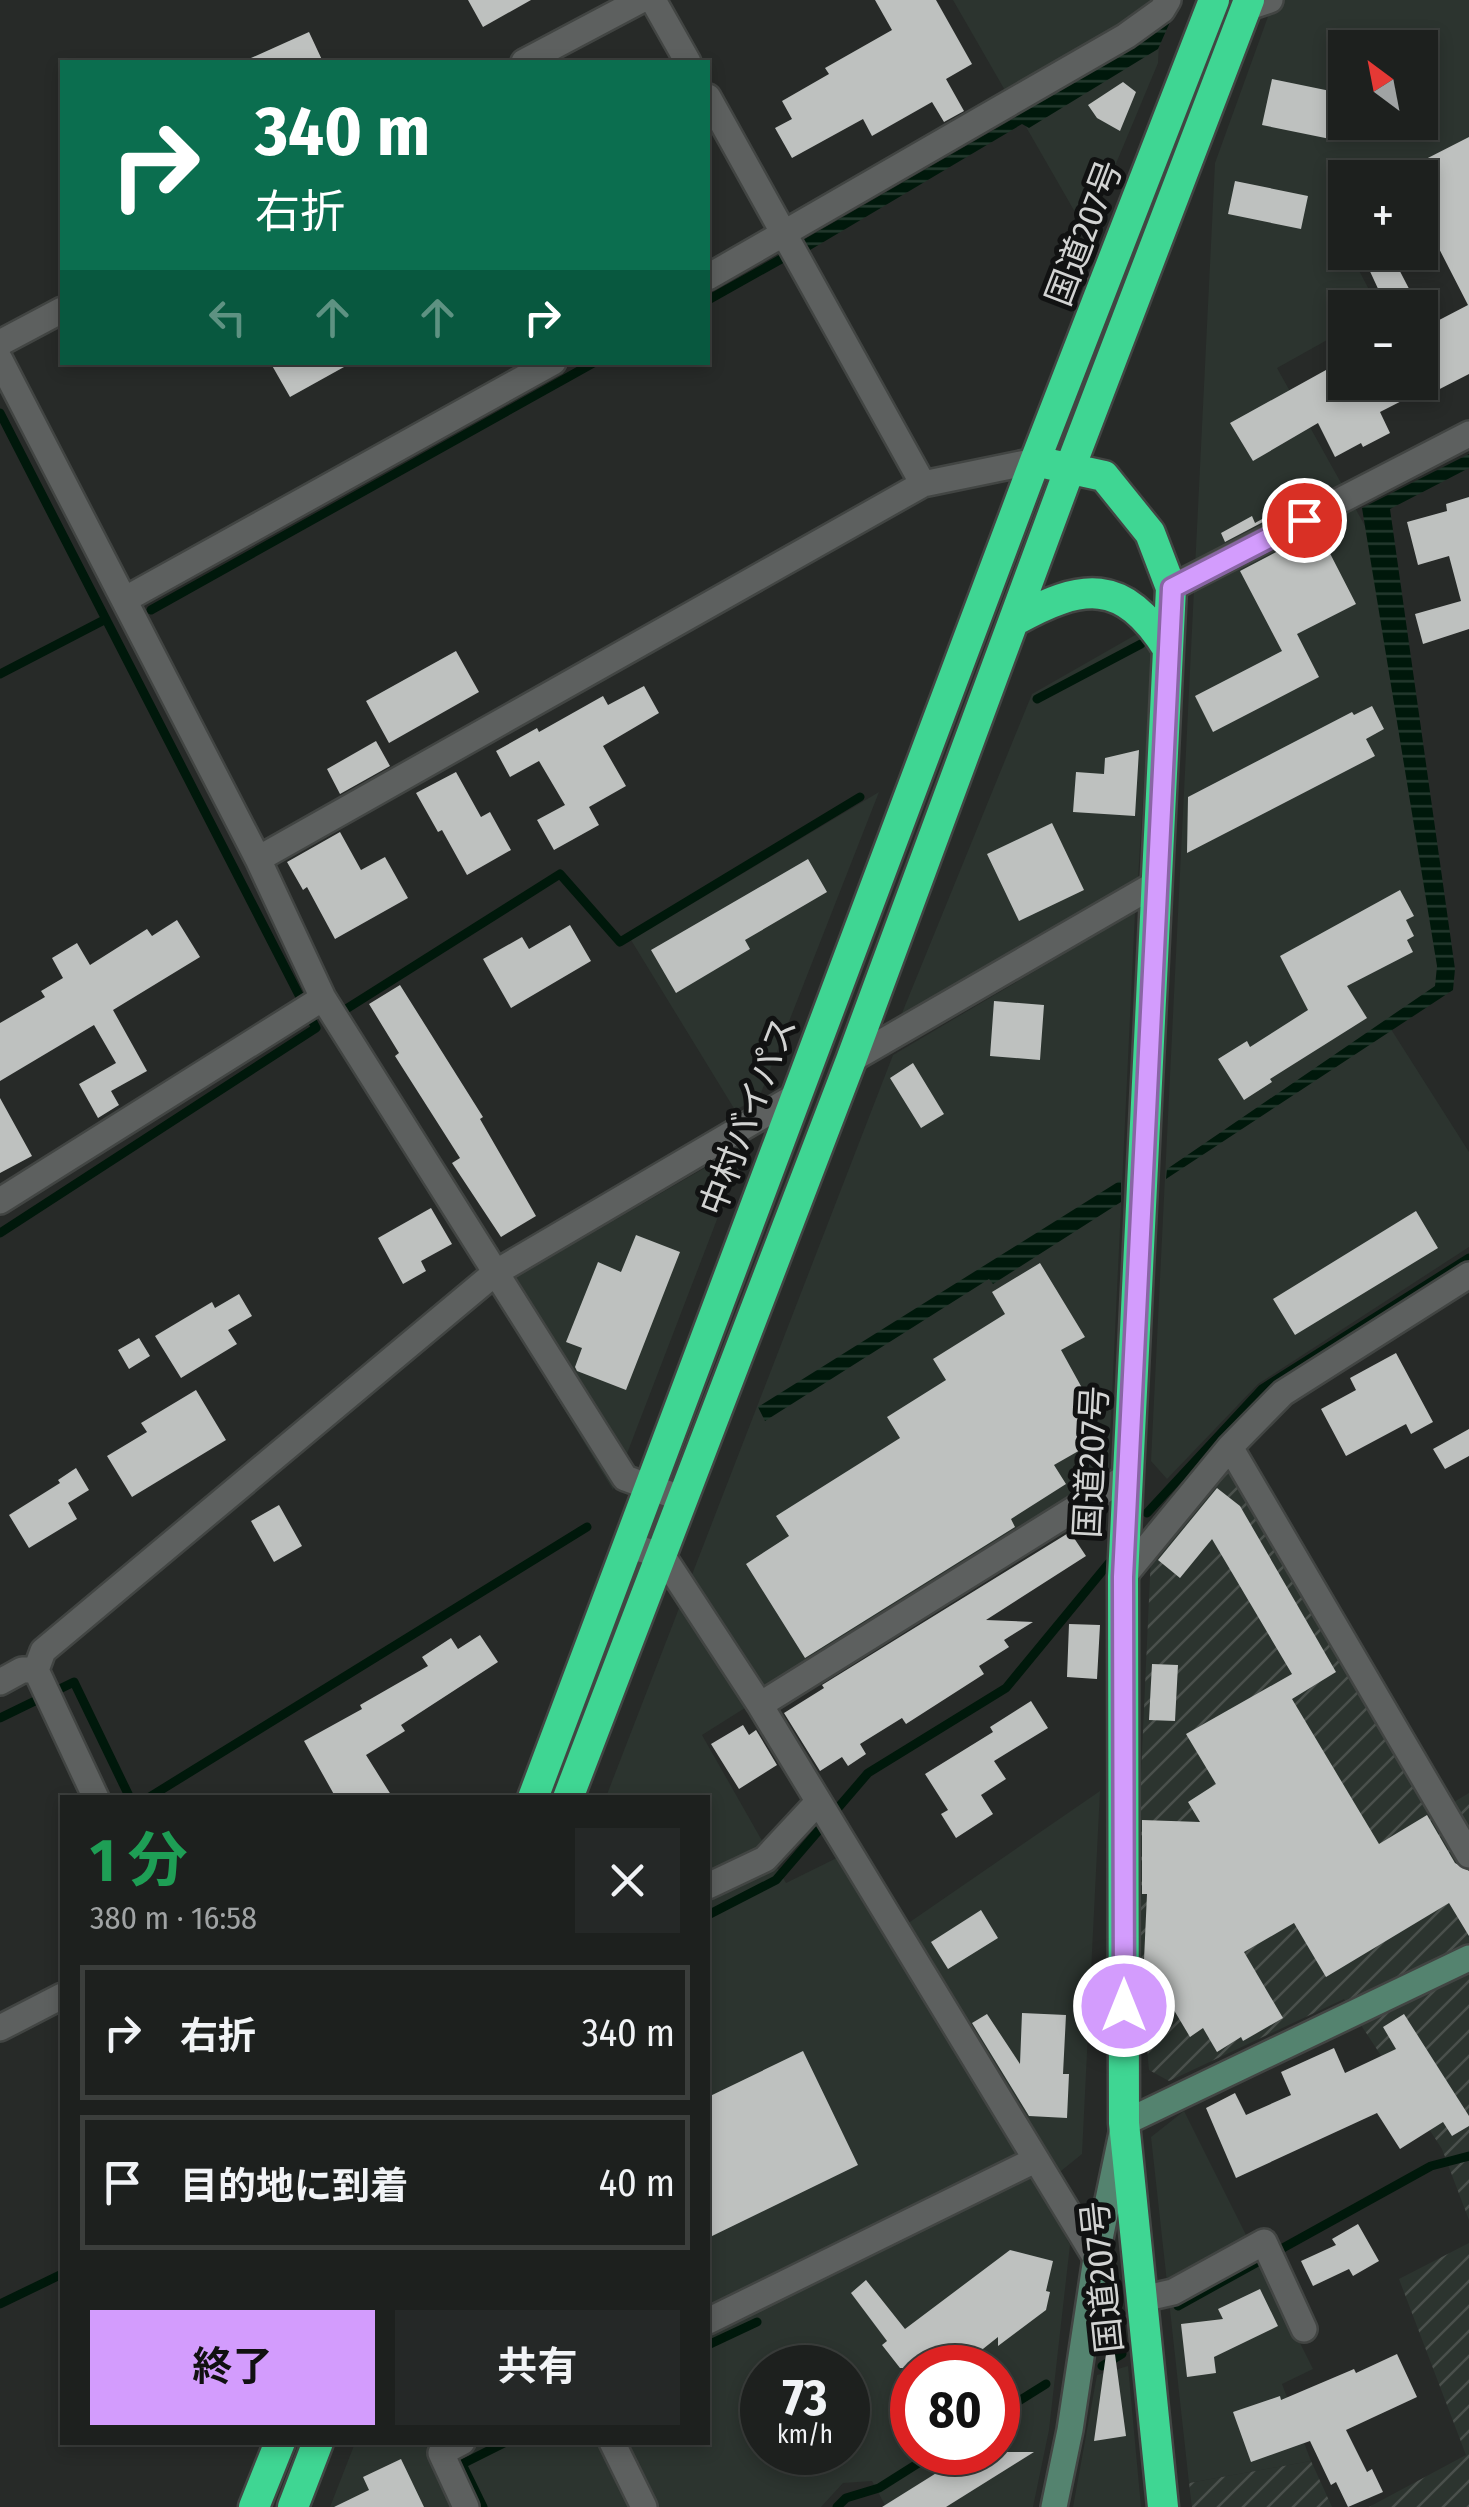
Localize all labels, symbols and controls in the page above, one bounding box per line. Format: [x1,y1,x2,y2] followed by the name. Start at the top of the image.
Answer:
[1328,30,1438,140] north arrow
[1328,30,1438,400] map controls
[255,90,430,174] text: 340 m
[90,100,220,230] icon: right
[1037,154,1131,312] street label: 国道207号
[1328,160,1438,270] button: +
[255,185,345,239] text: 右折
[200,290,255,345] icon: left
[305,290,360,345] icon: ahead
[410,290,465,345] icon: ahead
[515,290,570,345] icon: right
[1328,290,1438,400] button: −
[1262,478,1347,563] pin
[1277,493,1332,548] icon: arrive
[691,1011,805,1221] street label: 中村バイパス
[1066,1385,1116,1539] street label: 国道207号
[90,1825,188,1897] text: 1 分
[575,1828,680,1933] button: close
[90,1899,257,1937] text: 380 m · 16:58
[1072,1954,1176,2058] position arrow
[95,2005,150,2060] icon: right
[582,2010,675,2056] text: 340 m
[180,2013,256,2059] text: 右折
[95,2155,150,2210] icon: arrive
[599,2160,675,2206] text: 40 m
[180,2163,408,2209] text: 目的地に到着
[1073,2199,1131,2355] street label: 国道207号
[90,2310,375,2425] button: 終了
[395,2310,680,2425] button: 共有
[890,2345,1020,2475] speed limit sign: 80
[783,2368,827,2428] text: 73
[777,2420,833,2450] text: km/h

